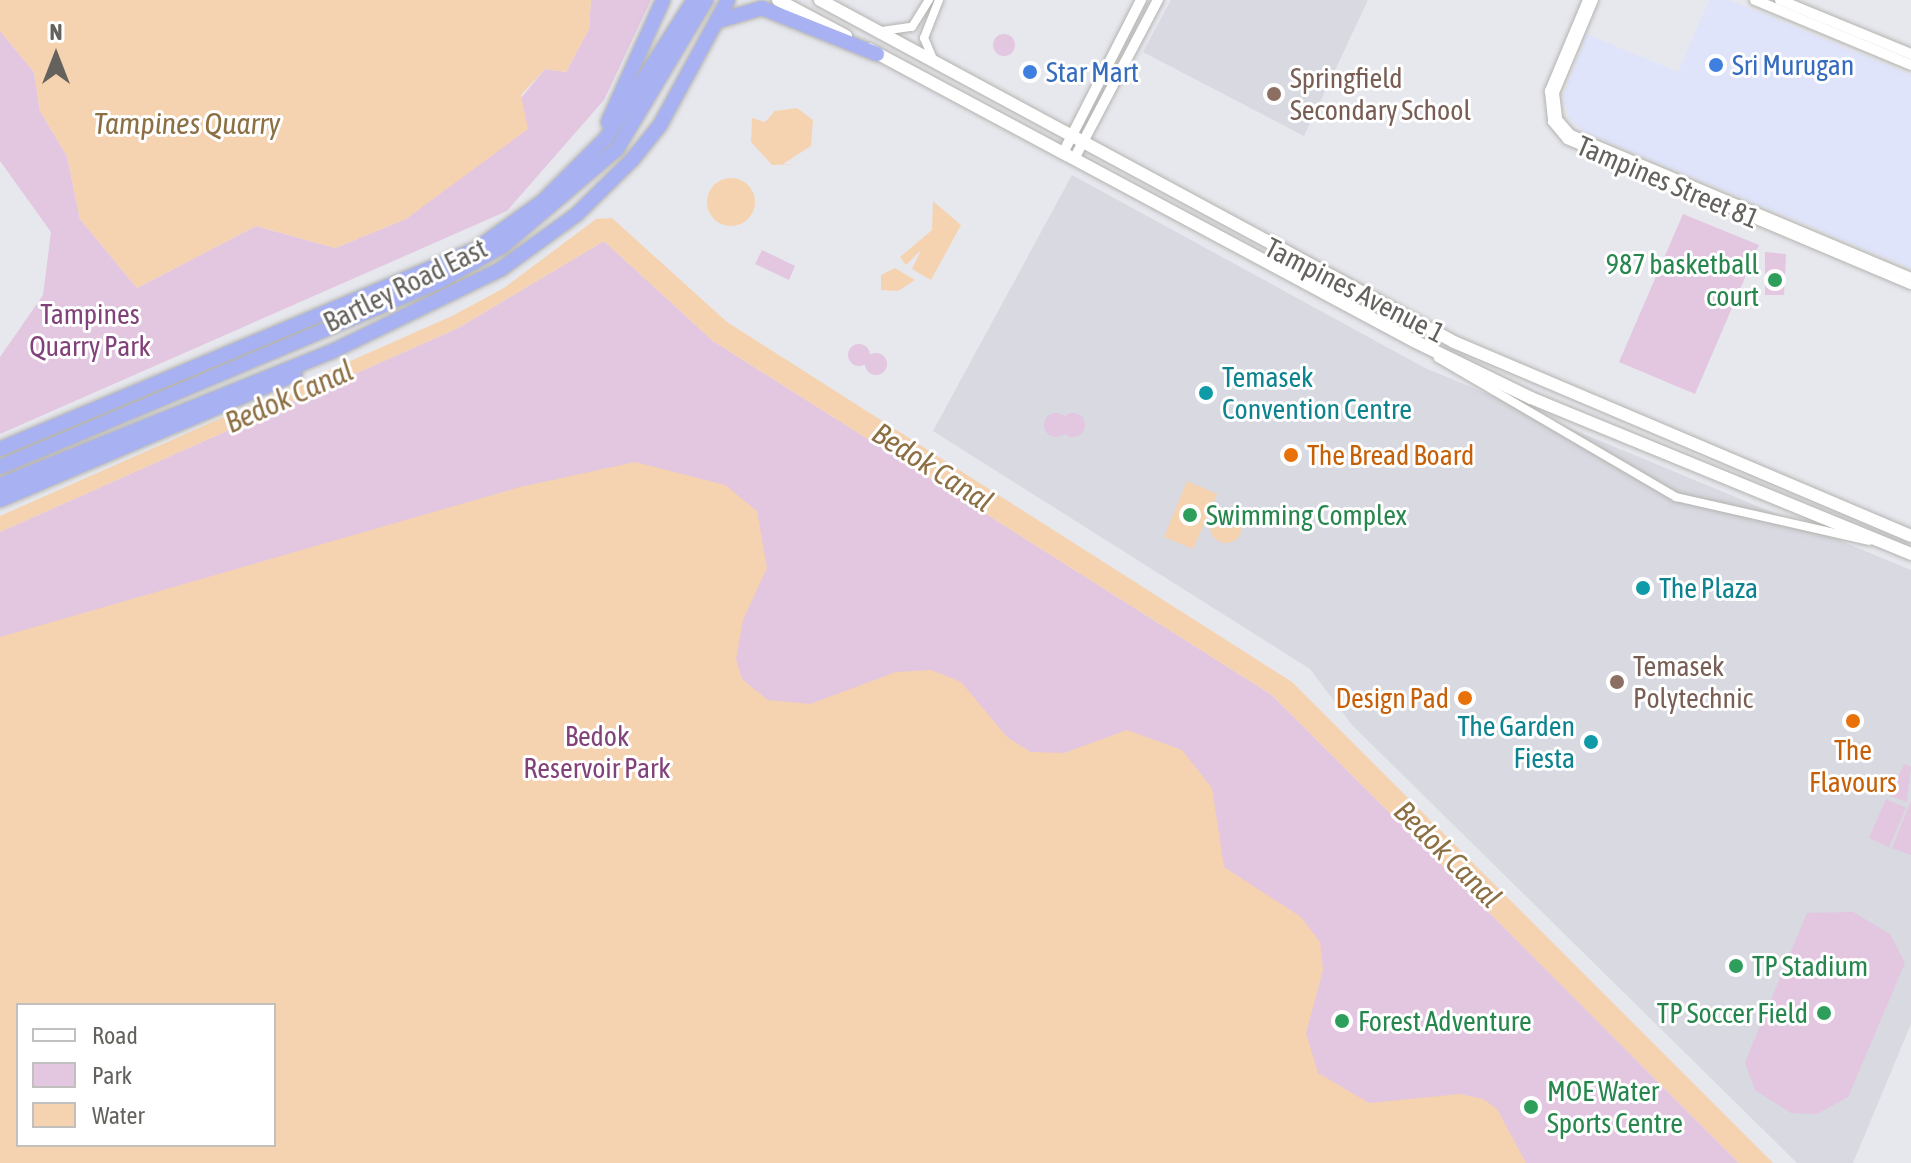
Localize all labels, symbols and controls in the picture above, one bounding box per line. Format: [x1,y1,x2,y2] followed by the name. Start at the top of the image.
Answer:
[16,16,96,96] north arrow
[50,19,62,45] text: N
[1732,48,1854,82] place label: Sri Murugan
[1046,55,1139,89] place label: Star Mart
[1707,56,1725,74] marker: Sri Murugan
[1290,61,1471,127] place label: Springfield Secondary School
[1021,63,1039,81] marker: Star Mart
[1265,85,1283,103] marker: Springfield Secondary School
[94,105,280,141] water label: Tampines Quarry
[1572,128,1764,236] street label: Tampines Street 81
[1259,230,1451,350] street label: Tampines Avenue 1
[318,231,492,339] street label: Bartley Road East
[1606,247,1759,313] place label: 987 basketball court
[1766,271,1784,289] marker: 987 basketball court
[29,297,151,363] park label: Tampines Quarry Park
[219,352,359,440] water label: Bedok Canal
[1222,360,1412,426] place label: Temasek Convention Centre
[1197,384,1215,402] marker: Temasek Convention Centre
[866,415,1000,519] water label: Bedok Canal
[1307,438,1474,472] place label: The Bread Board
[1282,446,1300,464] marker: The Bread Board
[1206,498,1407,532] place label: Swimming Complex
[1181,506,1199,524] marker: Swimming Complex
[1659,571,1758,605] place label: The Plaza
[1634,579,1652,597] marker: The Plaza
[1633,649,1753,715] place label: Temasek Polytechnic
[1608,673,1626,691] marker: Temasek Polytechnic
[1335,681,1449,715] place label: Design Pad
[1456,689,1474,707] marker: Design Pad
[1457,709,1575,775] place label: The Garden Fiesta
[1844,712,1862,730] marker: The Flavours
[523,719,671,785] park label: Bedok Reservoir Park
[1582,733,1600,751] marker: The Garden Fiesta
[1809,733,1897,799] place label: The Flavours
[1387,793,1509,915] water label: Bedok Canal
[1752,949,1868,983] place label: TP Stadium
[1727,957,1745,975] marker: TP Stadium
[1657,996,1808,1030] place label: TP Soccer Field
[16,1003,276,1147] legend
[1358,1004,1532,1038] place label: Forest Adventure
[1815,1004,1833,1022] marker: TP Soccer Field
[1333,1012,1351,1030] marker: Forest Adventure
[92,1022,138,1049] text: Road
[92,1062,132,1089] text: Park
[1547,1074,1683,1140] place label: MOE Water Sports Centre
[1522,1098,1540,1116] marker: MOE Water Sports Centre
[92,1102,145,1129] text: Water

